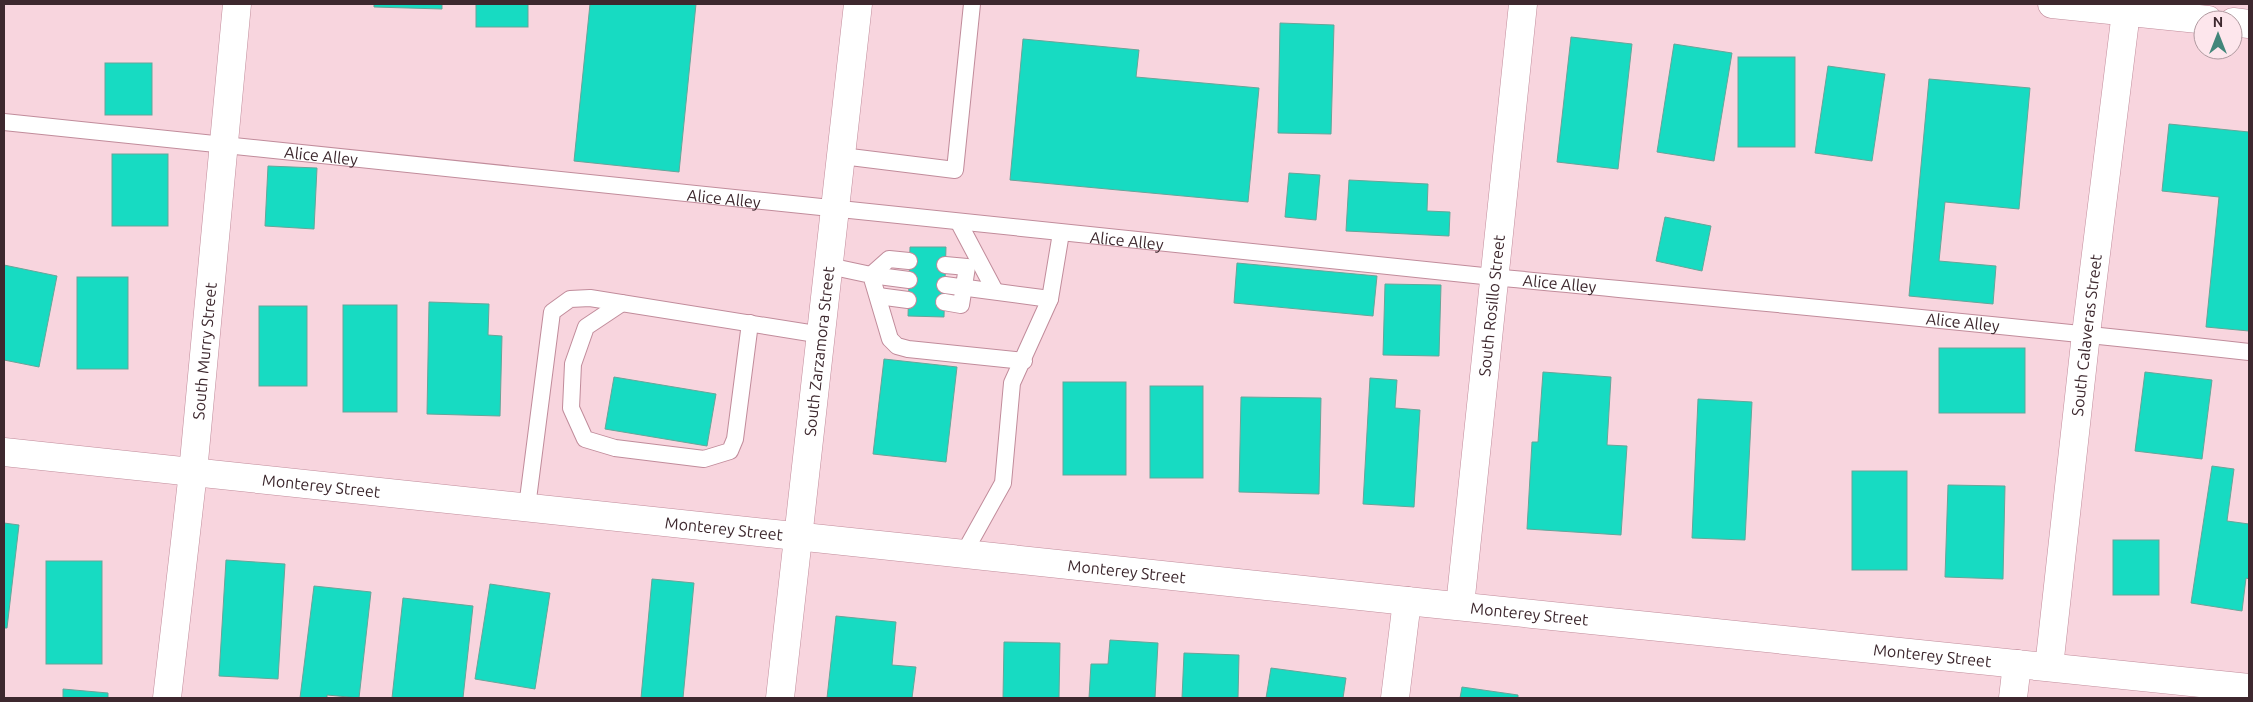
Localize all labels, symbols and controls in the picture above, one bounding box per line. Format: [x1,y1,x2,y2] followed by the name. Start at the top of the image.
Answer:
[2193,10,2243,60] north arrow
[2213,14,2223,30] text: N
[284,143,359,168] street label: Alice Alley
[686,186,762,211] street label: Alice Alley
[1089,228,1165,253] street label: Alice Alley
[1475,233,1508,377] street label: South Rosillo Street
[2068,252,2105,417] street label: South Calaveras Street
[800,265,838,437] street label: South Zarzamora Street
[1522,271,1598,296] street label: Alice Alley
[189,281,220,420] street label: South Murry Street
[1925,309,2001,335] street label: Alice Alley
[261,470,382,501] street label: Monterey Street
[664,513,785,544] street label: Monterey Street
[1067,556,1187,587] street label: Monterey Street
[1470,599,1590,629] street label: Monterey Street
[1872,640,1993,670] street label: Monterey Street

